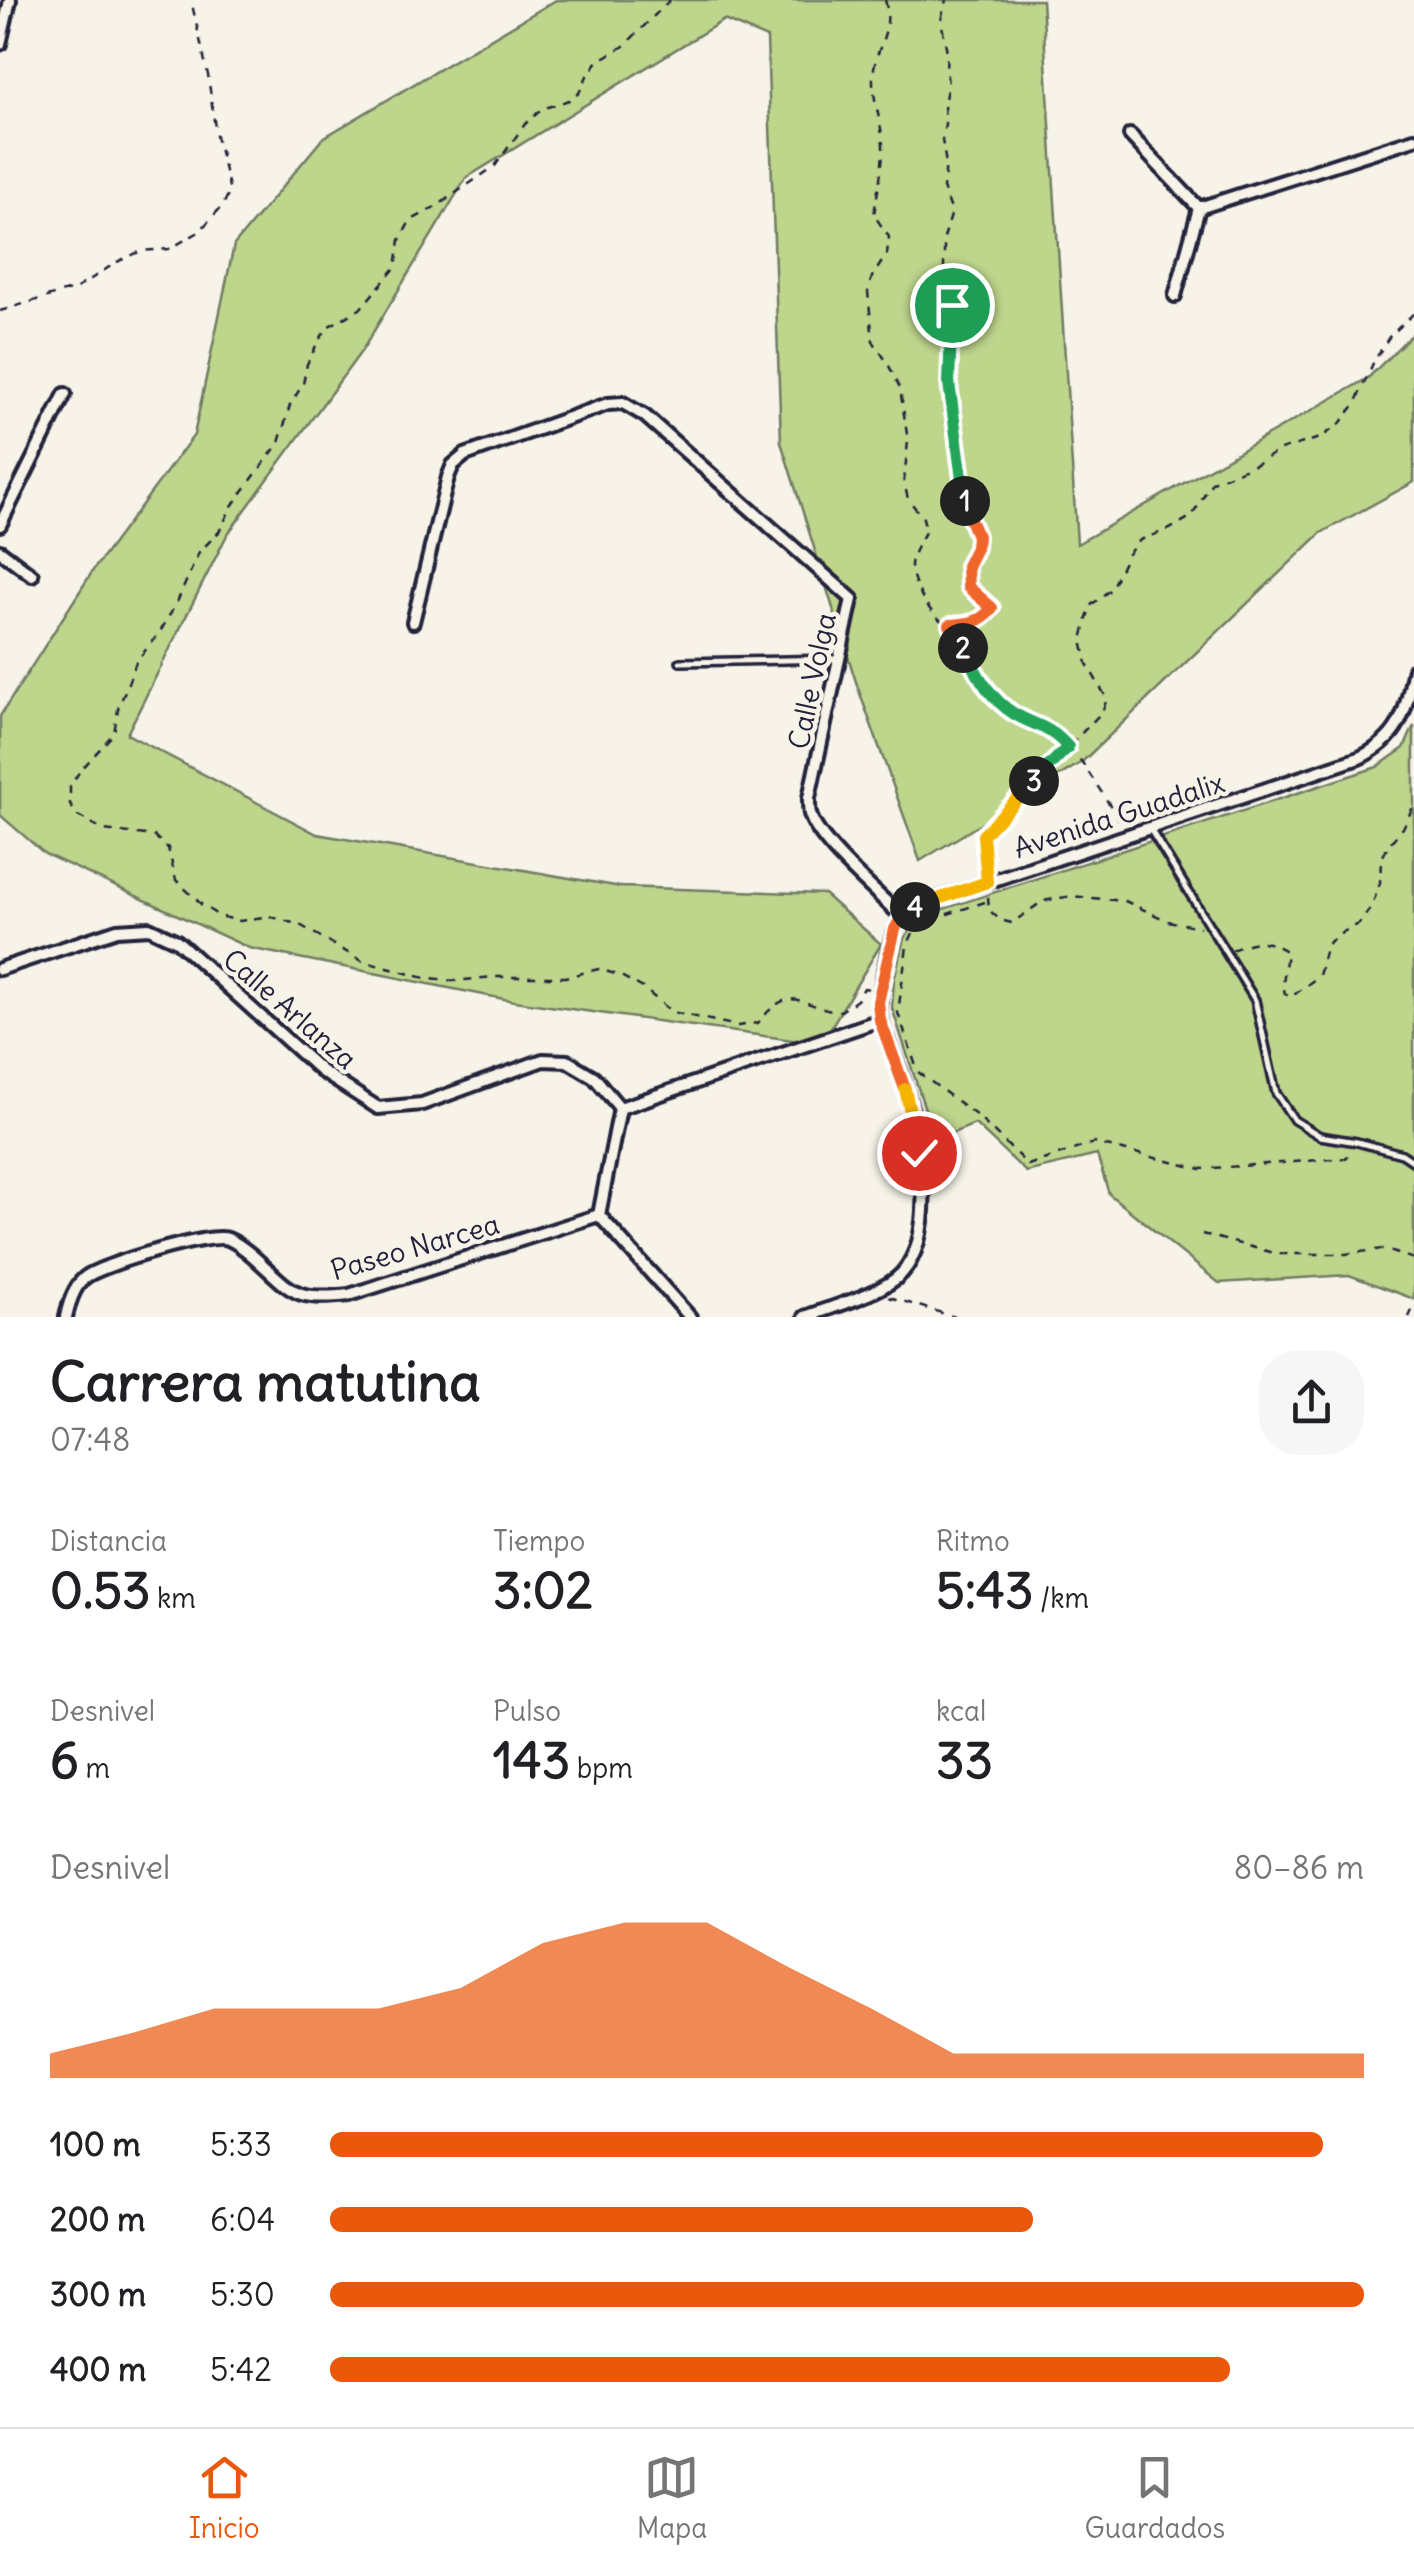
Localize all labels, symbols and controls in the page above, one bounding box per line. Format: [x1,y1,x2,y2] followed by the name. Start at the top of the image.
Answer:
[910,263,995,348] pin
[925,278,980,333] icon: arrive
[940,476,990,526] pin: 1
[959,483,971,519] text: 1
[780,610,844,752] street label: Calle Volga
[938,623,988,673] pin: 2
[955,630,971,666] text: 2
[1009,756,1059,806] pin: 3
[1026,763,1042,799] text: 3
[1009,764,1229,866] street label: Avenida Guadalix
[890,882,940,932] pin: 4
[907,889,923,925] text: 4
[216,941,364,1077] street label: Calle Arlanza
[877,1111,962,1196] pin
[892,1126,947,1181] icon: check
[327,1206,503,1288] street label: Paseo Narcea
[50,1347,481,1416] text: Carrera matutina
[1259,1350,1364,1455] button: share
[50,1419,130,1460] text: 07:48
[50,1523,167,1559] text: Distancia
[493,1523,585,1559] text: Tiempo
[936,1523,1010,1559] text: Ritmo
[50,1559,150,1622] text: 0.53
[493,1559,593,1622] text: 3:02
[936,1559,1033,1622] text: 5:43
[150,1580,196,1616] text: km
[1033,1580,1089,1616] text: /km
[50,1693,155,1729] text: Desnivel
[493,1693,561,1729] text: Pulso
[936,1693,986,1729] text: kcal
[50,1729,79,1792] text: 6
[493,1729,570,1792] text: 143
[936,1729,993,1792] text: 33
[79,1750,110,1786] text: m
[570,1750,633,1786] text: bpm
[50,1847,170,1888] text: Desnivel
[1234,1847,1364,1888] text: 80–86 m
[50,2124,141,2165] text: 100 m
[210,2124,272,2165] text: 5:33
[50,2199,145,2240] text: 200 m
[210,2199,275,2240] text: 6:04
[50,2274,146,2315] text: 300 m
[210,2274,275,2315] text: 5:30
[50,2349,146,2390] text: 400 m
[210,2349,272,2390] text: 5:42
[189,2450,259,2546] tab: Inicio
[637,2450,707,2546] tab: Mapa
[1085,2450,1225,2546] tab: Guardados

